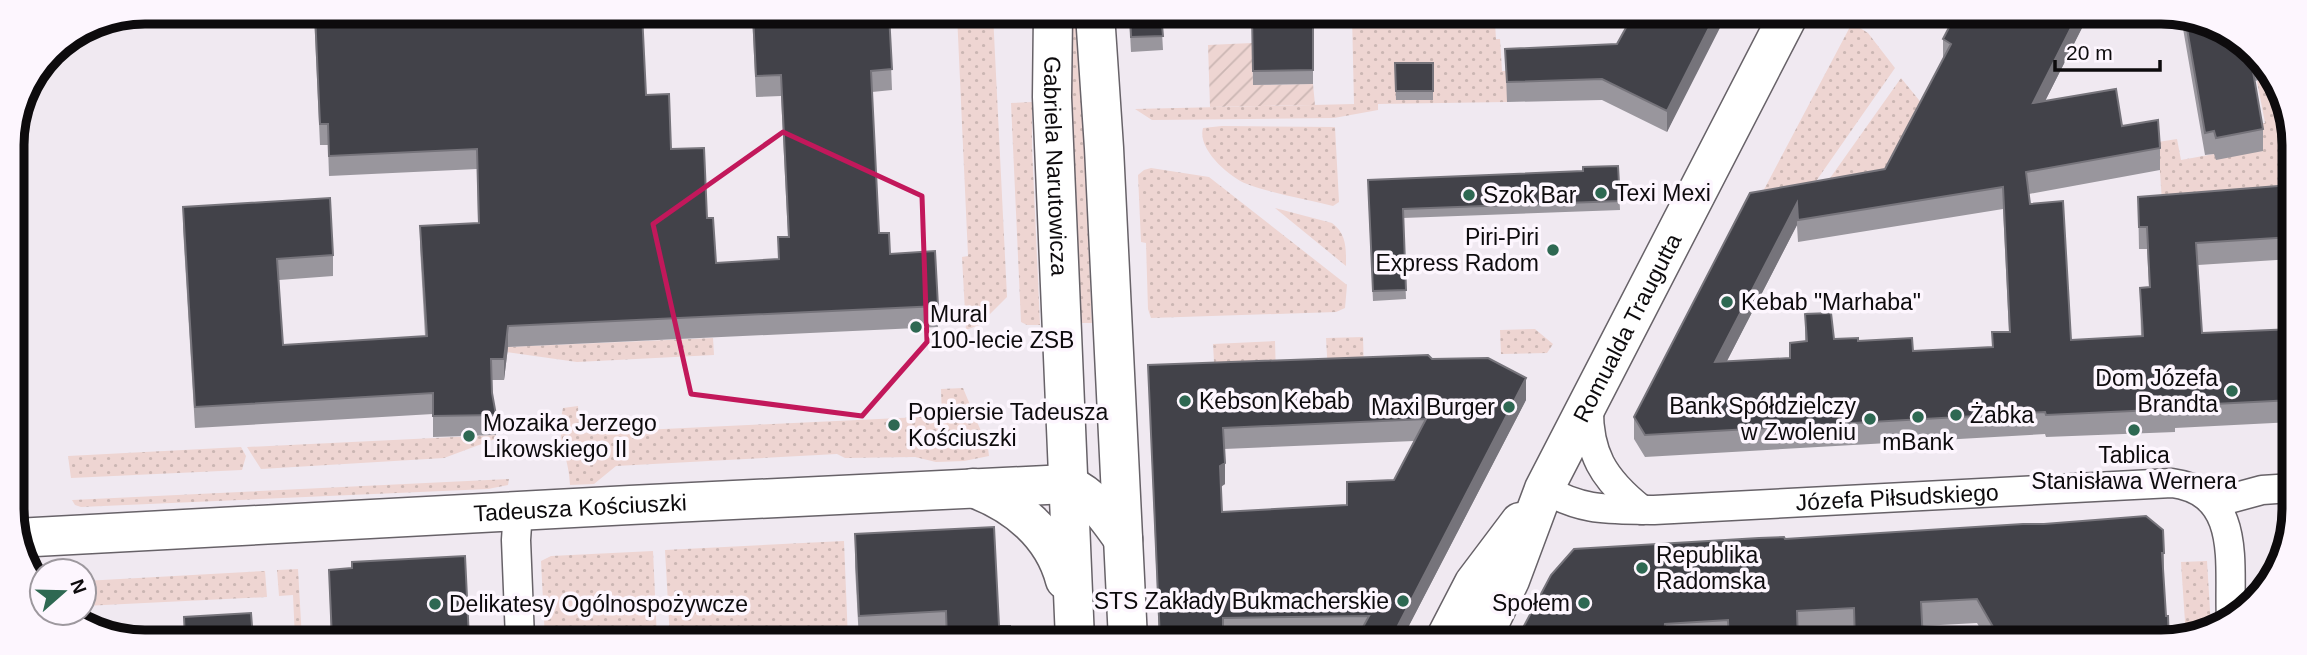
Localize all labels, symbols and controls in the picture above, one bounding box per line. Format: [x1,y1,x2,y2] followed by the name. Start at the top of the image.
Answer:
[2055,28,2160,72] scale bar
[2066,41,2113,64] text: 20 m
[1039,56,1073,277] street label: Gabriela Narutowicza
[1615,180,1711,206] place label: Texi Mexi
[1483,182,1577,208] place label: Szok Bar
[1593,185,1609,201] marker: Texi Mexi
[1461,187,1477,203] marker: Szok Bar
[1375,224,1539,276] place label: Piri-Piri Express Radom
[1568,229,1687,426] street label: Romualda Traugutta
[1545,242,1561,258] marker: Piri-Piri Express Radom
[1741,289,1921,315] place label: Kebab "Marhaba"
[1719,294,1735,310] marker: Kebab "Marhaba"
[930,301,1074,353] place label: Mural 100-lecie ZSB
[908,319,924,335] marker: Mural 100-lecie ZSB
[2095,365,2218,417] place label: Dom Józefa Brandta
[2224,383,2240,399] marker: Dom Józefa Brandta
[1199,388,1350,414] place label: Kebson Kebab
[1177,393,1193,409] marker: Kebson Kebab
[1669,393,1856,445] place label: Bank Spółdzielczy w Zwoleniu
[1371,394,1495,420] place label: Maxi Burger
[908,399,1109,451] place label: Popiersie Tadeusza Kościuszki
[1501,399,1517,415] marker: Maxi Burger
[1970,402,2034,428] place label: Żabka
[1948,407,1964,423] marker: Żabka
[1910,409,1926,425] marker: mBank
[483,410,657,462] place label: Mozaika Jerzego Likowskiego II
[1862,411,1878,427] marker: Bank Spółdzielczy w Zwoleniu
[886,417,902,433] marker: Popiersie Tadeusza Kościuszki
[2126,422,2142,438] marker: Tablica Stanisława Wernera
[461,428,477,444] marker: Mozaika Jerzego Likowskiego II
[1882,429,1954,455] place label: mBank
[2031,442,2237,494] place label: Tablica Stanisława Wernera
[1795,479,1999,516] street label: Józefa Piłsudskiego
[473,489,687,526] street label: Tadeusza Kościuszki
[1656,542,1766,594] place label: Republika Radomska
[28,557,98,627] north arrow
[1634,560,1650,576] marker: Republika Radomska
[66,576,91,596] text: N
[1094,588,1389,614] place label: STS Zakłady Bukmacherskie
[1492,590,1570,616] place label: Społem
[449,591,748,617] place label: Delikatesy Ogólnospożywcze
[1395,593,1411,609] marker: STS Zakłady Bukmacherskie
[1576,595,1592,611] marker: Społem
[427,596,443,612] marker: Delikatesy Ogólnospożywcze

